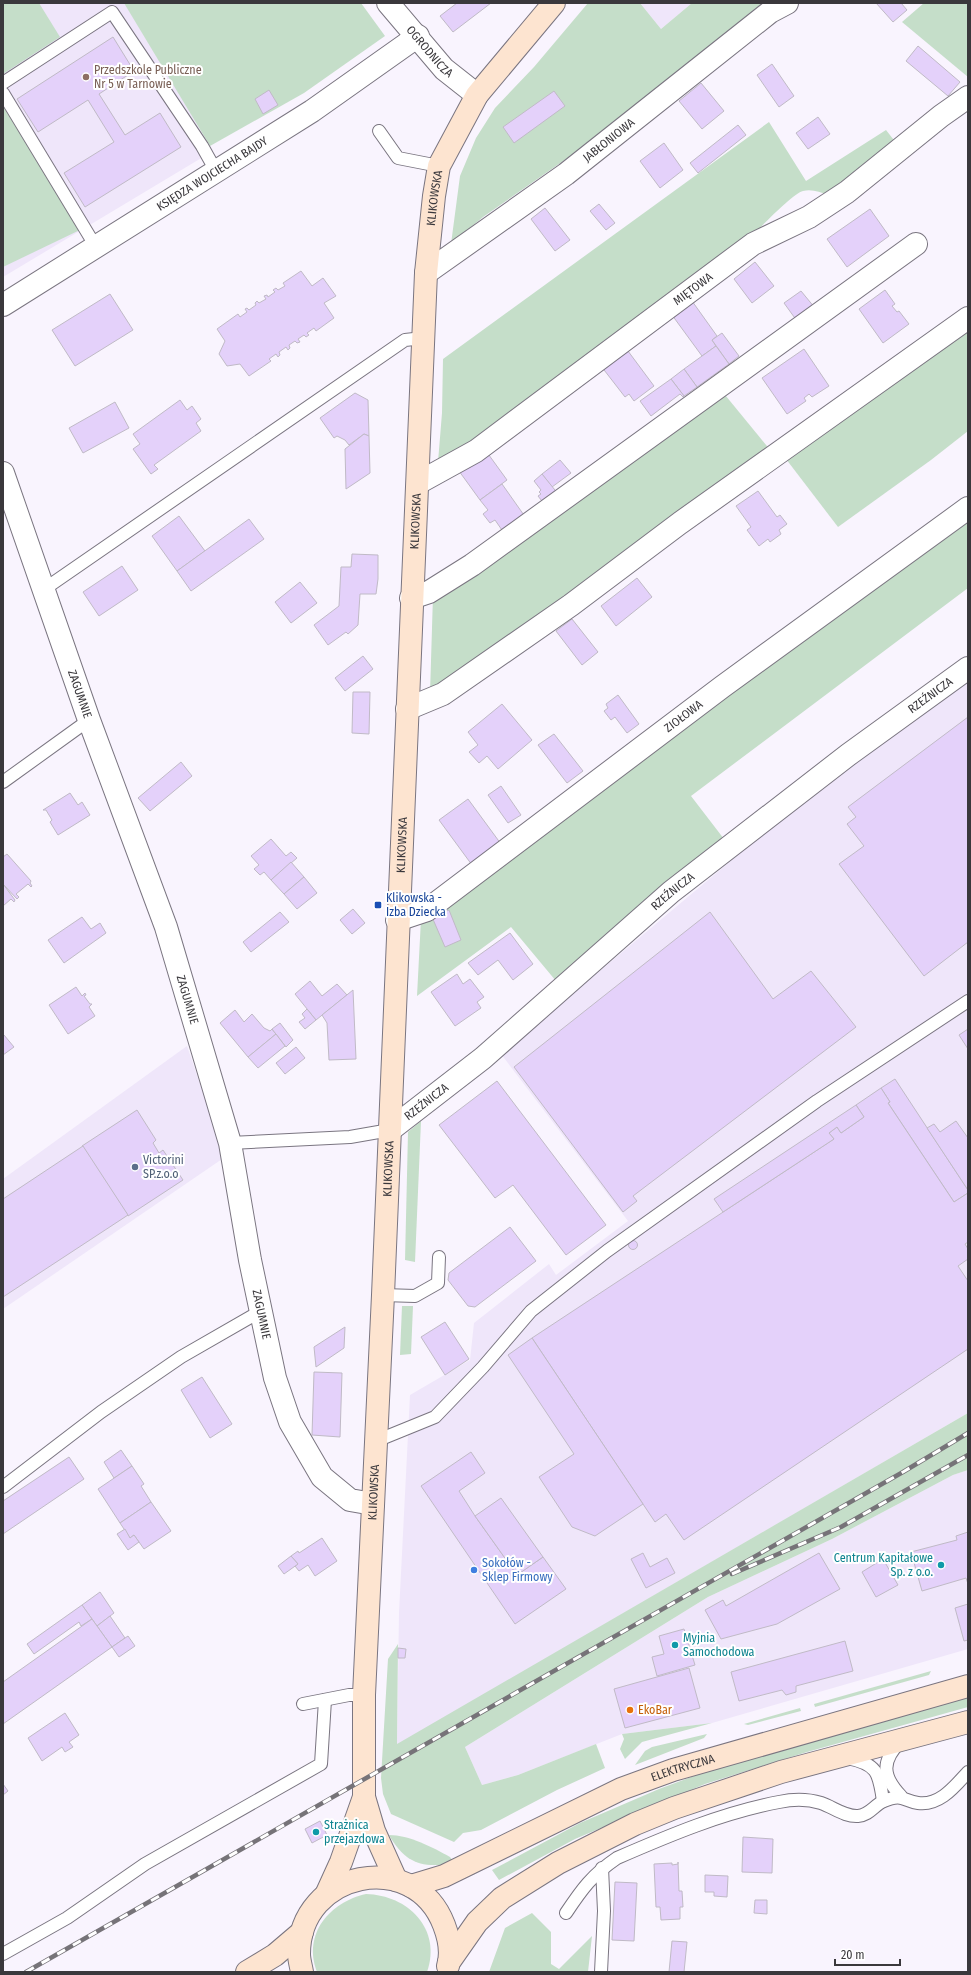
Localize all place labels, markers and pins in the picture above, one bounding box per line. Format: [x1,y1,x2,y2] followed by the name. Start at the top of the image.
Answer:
[94,63,202,91] place label: Przedszkole Publiczne Nr 5 w Tarnowie
[81,72,91,82] marker: Przedszkole Publiczne Nr 5 w Tarnowie
[386,891,446,919] place label: Klikowska - Izba Dziecka
[373,900,383,910] marker: Klikowska - Izba Dziecka
[143,1153,184,1181] place label: Victorini SP.z.o.o
[130,1162,140,1172] marker: Victorini SP.z.o.o
[834,1551,933,1579] place label: Centrum Kapitałowe Sp. z o.o.
[482,1556,553,1584] place label: Sokołów - Sklep Firmowy
[936,1560,946,1570] marker: Centrum Kapitałowe Sp. z o.o.
[469,1565,479,1575] marker: Sokołów - Sklep Firmowy
[683,1631,755,1659] place label: Myjnia Samochodowa
[670,1640,680,1650] marker: Myjnia Samochodowa
[638,1703,673,1717] place label: EkoBar
[625,1705,635,1715] marker: EkoBar
[324,1818,385,1846] place label: Strażnica przejazdowa
[311,1827,321,1837] marker: Strażnica przejazdowa

